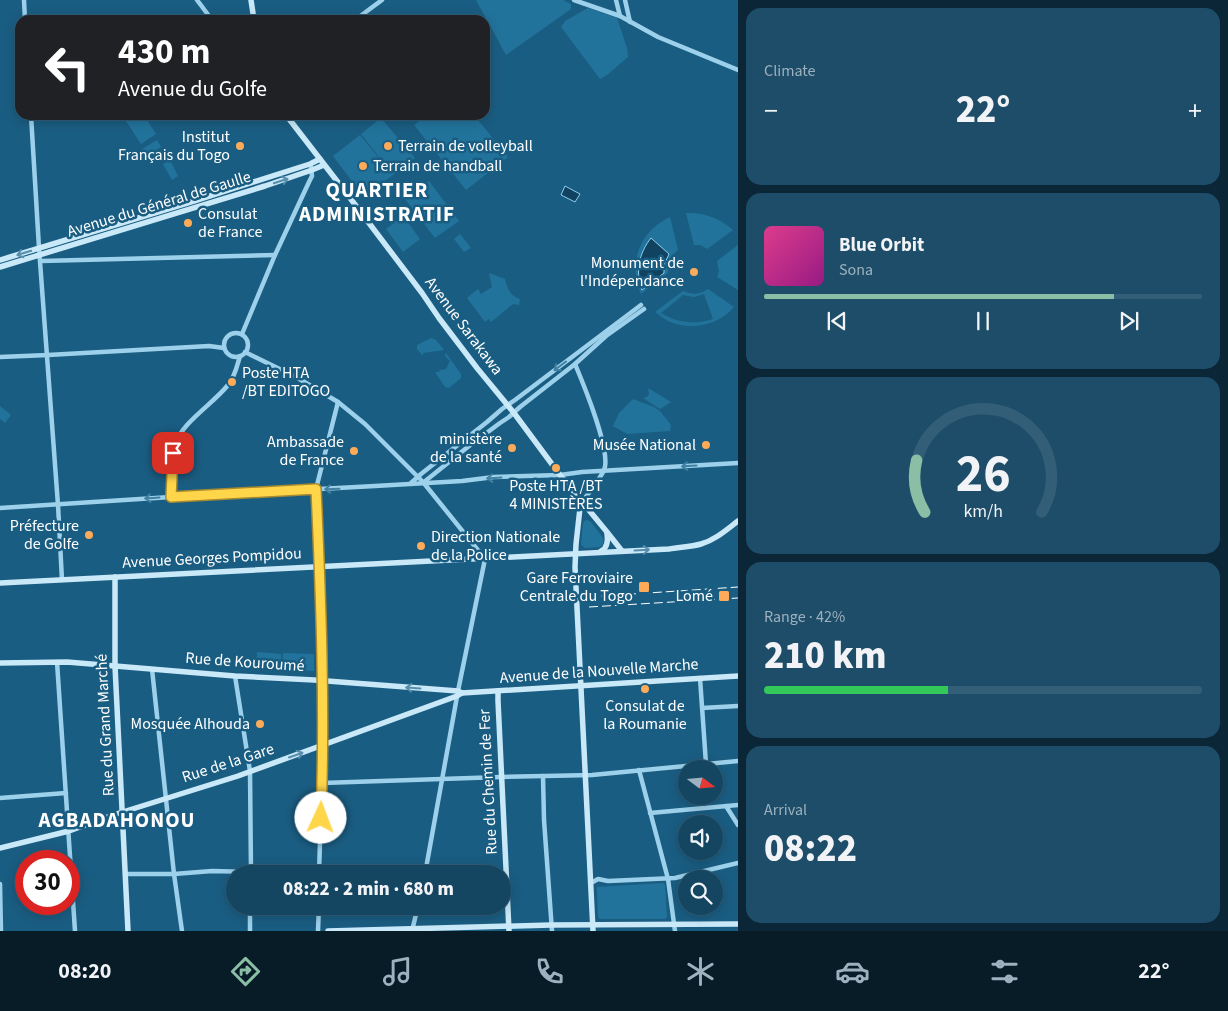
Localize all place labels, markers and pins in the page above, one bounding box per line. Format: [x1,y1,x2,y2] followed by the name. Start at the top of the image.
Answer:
[118,126,231,166] place label: Institut Français du Togo
[398,135,533,157] place label: Terrain de volleyball
[234,140,246,152] marker: Institut Français du Togo
[382,140,394,152] marker: Terrain de volleyball
[373,155,502,177] place label: Terrain de handball
[357,160,369,172] marker: Terrain de handball
[198,203,263,243] place label: Consulat de France
[182,217,194,229] marker: Consulat de France
[580,252,684,292] place label: Monument de l'Indépendance
[688,266,700,278] marker: Monument de l'Indépendance
[242,362,330,402] place label: Poste HTA /BT EDITOGO
[226,376,238,388] marker: Poste HTA /BT EDITOGO
[430,428,502,468] place label: ministère de la santé
[267,431,344,471] place label: Ambassade de France
[152,432,194,474] pin
[593,434,696,456] place label: Musée National
[700,439,712,451] marker: Musée National
[506,442,518,454] marker: ministère de la santé
[348,445,360,457] marker: Ambassade de France
[550,462,562,474] marker: Poste HTA /BT 4 MINISTÈRES
[509,475,603,515] place label: Poste HTA /BT 4 MINISTÈRES
[10,515,79,555] place label: Préfecture de Golfe
[431,526,560,566] place label: Direction Nationale de la Police
[83,529,95,541] marker: Préfecture de Golfe
[415,540,427,552] marker: Direction Nationale de la Police
[520,567,633,607] place label: Gare Ferroviaire Centrale du Togo
[637,580,651,594] marker: Gare Ferroviaire Centrale du Togo
[676,585,713,607] place label: Lomé
[717,589,731,603] marker: Lomé
[639,683,651,695] marker: Consulat de la Roumanie
[603,695,687,735] place label: Consulat de la Roumanie
[131,713,250,735] place label: Mosquée Alhouda
[254,718,266,730] marker: Mosquée Alhouda

